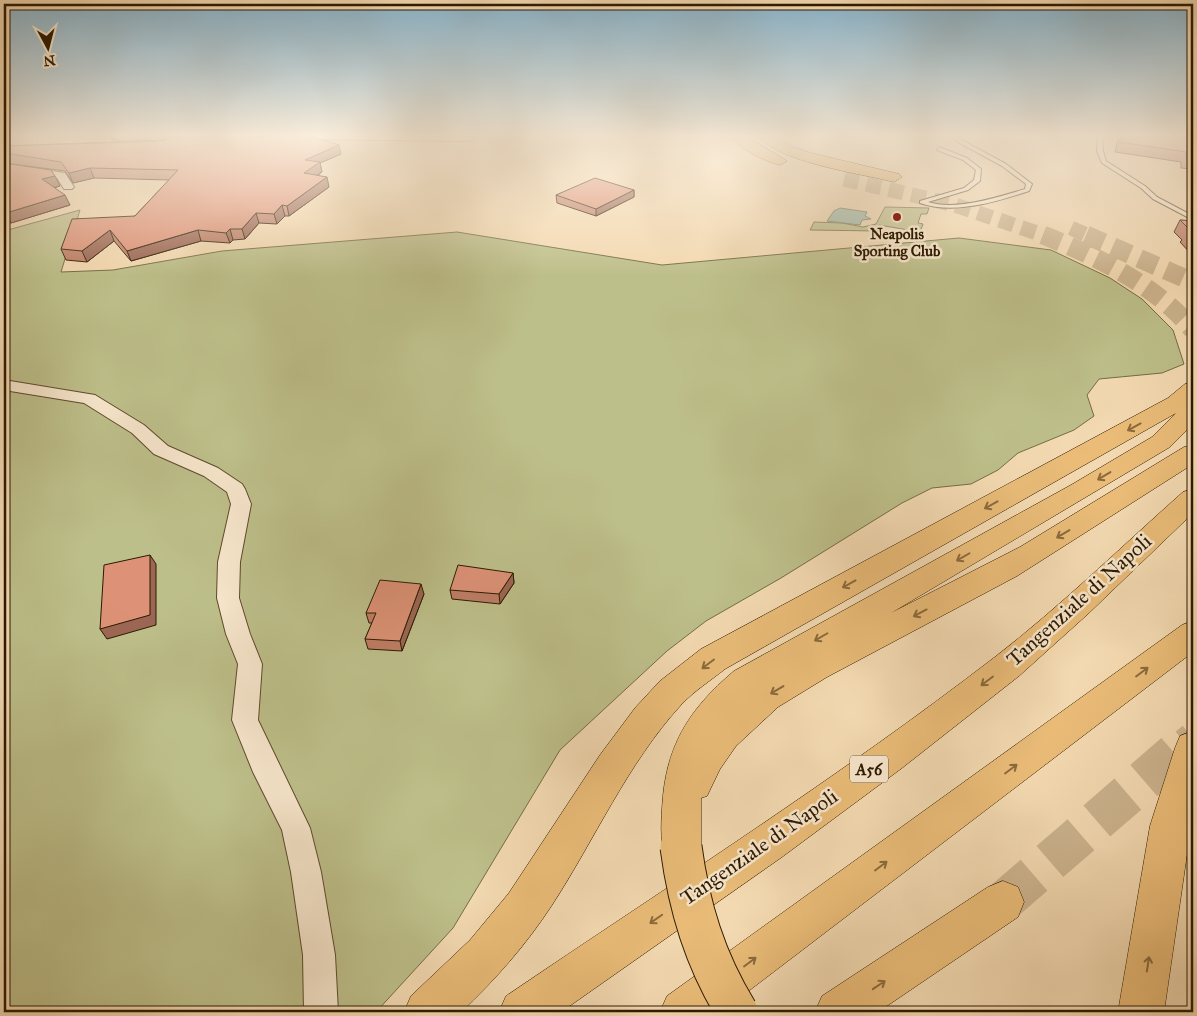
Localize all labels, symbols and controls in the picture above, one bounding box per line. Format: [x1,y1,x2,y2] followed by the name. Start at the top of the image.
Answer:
[22,22,72,72] north arrow
[42,51,56,70] text: N
[891,211,903,223] marker: Neapolis Sporting Club
[854,225,941,261] place label: Neapolis Sporting Club
[1126,422,1141,432] one-way arrow
[1097,472,1111,482] one-way arrow
[985,501,999,511] one-way arrow
[1001,528,1157,672] street label: Tangenziale di Napoli
[1056,530,1070,540] one-way arrow
[955,552,970,562] one-way arrow
[842,579,857,589] one-way arrow
[913,608,928,618] one-way arrow
[814,632,829,642] one-way arrow
[702,658,715,669] one-way arrow
[1135,667,1149,677] one-way arrow
[980,676,994,686] one-way arrow
[771,685,785,695] one-way arrow
[850,756,888,782] road number: A56
[1004,763,1017,774] one-way arrow
[675,783,843,911] street label: Tangenziale di Napoli
[874,860,887,871] one-way arrow
[649,914,663,924] one-way arrow
[1144,956,1154,972] one-way arrow
[743,957,756,968] one-way arrow
[871,980,885,990] one-way arrow

